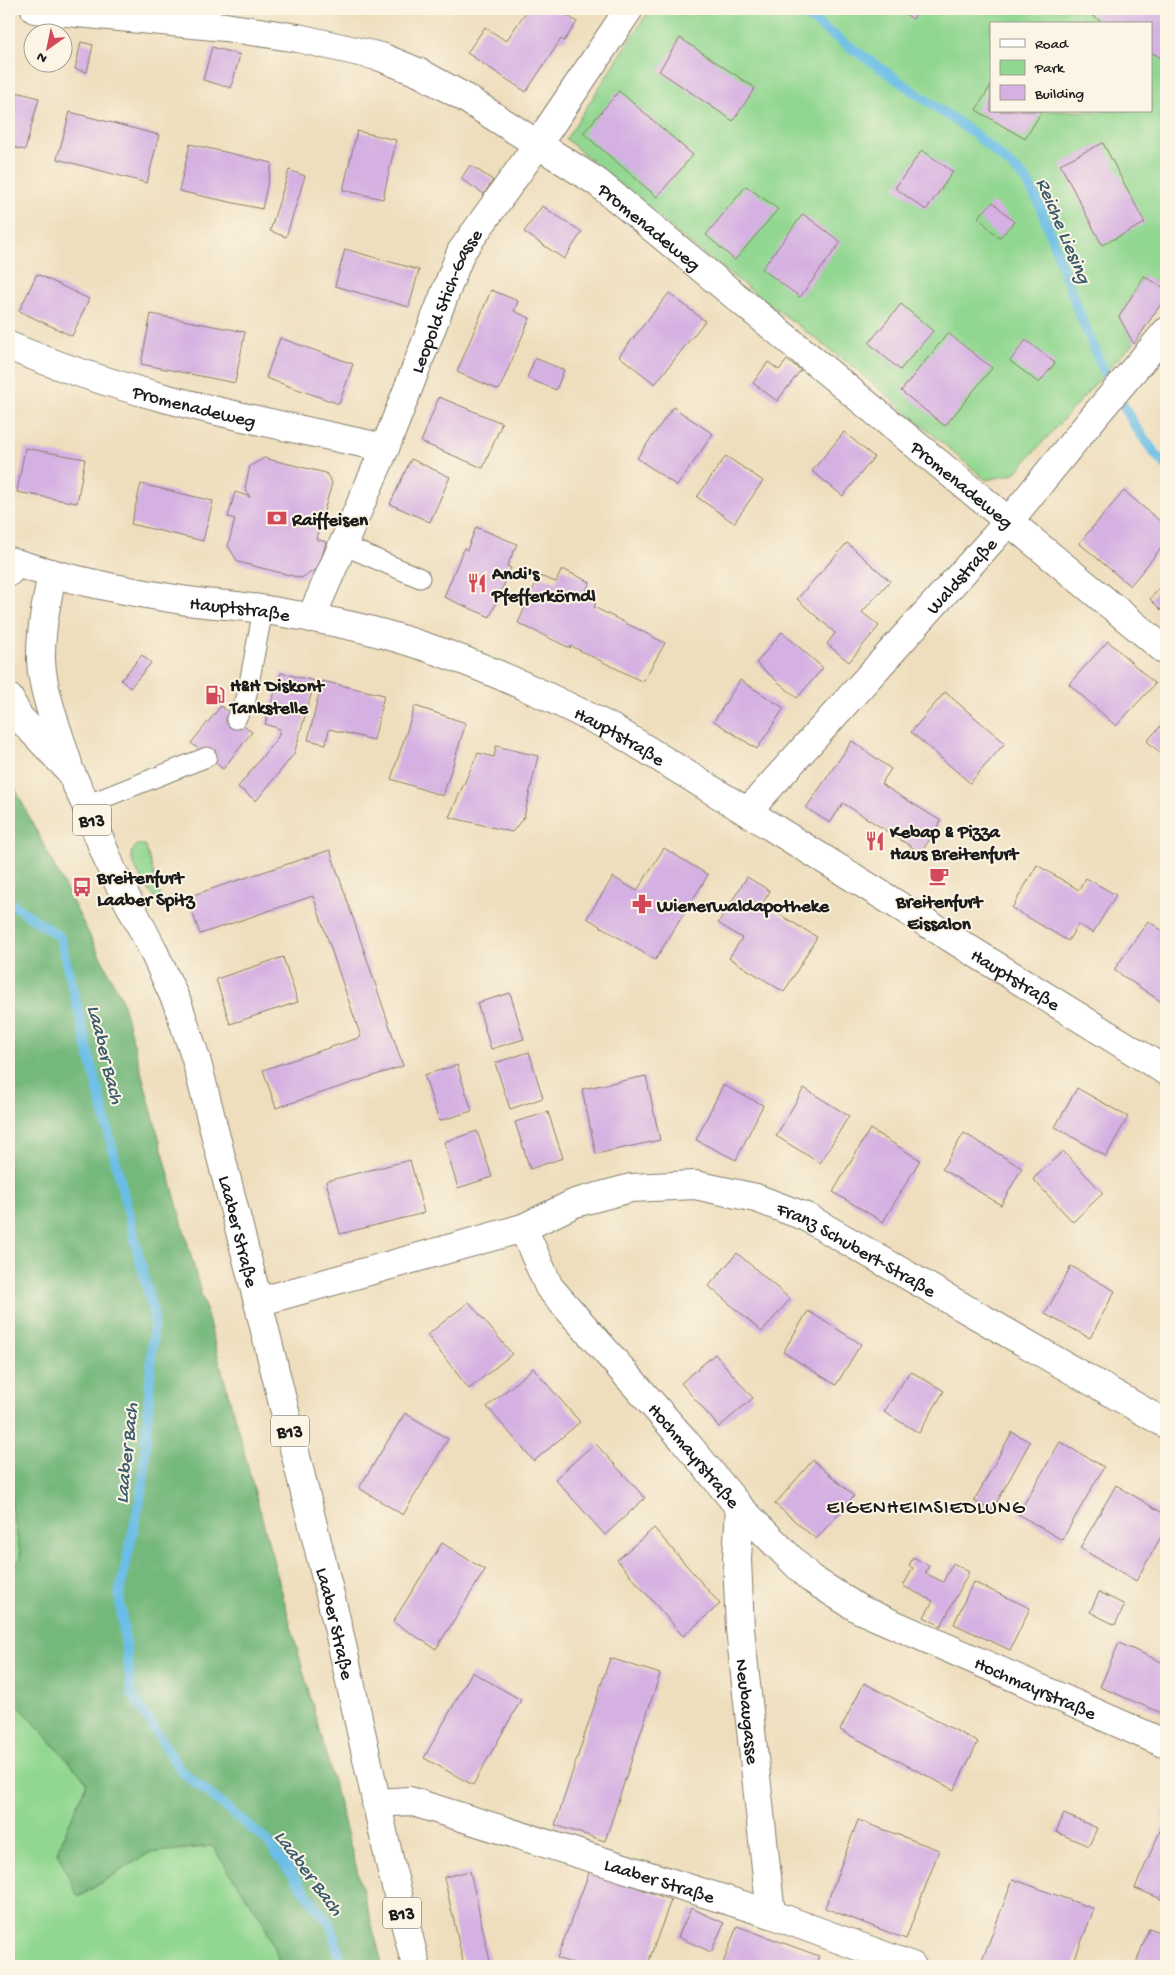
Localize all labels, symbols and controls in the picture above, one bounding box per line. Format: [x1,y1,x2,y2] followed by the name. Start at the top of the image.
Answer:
[22,22,72,72] north arrow
[990,22,1152,112] legend
[1035,36,1069,54] text: Road
[34,47,51,66] text: N
[1034,60,1065,78] text: Park
[1034,86,1084,104] text: Building
[1029,175,1095,289] water label: Reiche Liesing
[591,179,704,278] street label: Promenadeweg
[407,225,489,377] street label: Leopold Stich-Gasse
[128,381,258,435] street label: Promenadeweg
[904,437,1017,535] street label: Promenadeweg
[266,507,288,529] bank icon: Raiffeisen
[291,510,369,533] place label: Raiffeisen
[923,534,1004,620] street label: Waldstraße
[491,564,596,609] place label: Andi's Pfefferkörndl
[466,572,488,594] restaurant icon: Andi's Pfefferkörndl
[188,593,292,629] street label: Hauptstraße
[228,676,326,721] place label: H&H Diskont Tankstelle
[204,684,226,706] fuel station icon: H&H Diskont Tankstelle
[569,703,668,773] street label: Hauptstraße
[73,804,111,836] road number: B13
[889,822,1020,867] place label: Kebap & Pizza Haus Breitenfurt
[864,830,886,852] restaurant icon: Kebap & Pizza Haus Breitenfurt
[928,865,950,887] cafe icon: Breitenfurt Eissalon
[96,868,196,913] place label: Breitenfurt Laaber Spitz
[71,876,93,898] bus stop icon: Breitenfurt Laaber Spitz
[895,892,984,937] place label: Breitenfurt Eissalon
[631,893,653,915] pharmacy icon: Wienerwaldapotheke
[656,896,830,919] place label: Wienerwaldapotheke
[965,945,1063,1018] street label: Hauptstraße
[80,1003,127,1107] water label: Laaber Bach
[211,1174,262,1290] street label: Laaber Straße
[772,1198,939,1304] street label: Franz Schubert-Straße
[641,1399,744,1514] street label: Hochmayrstraße
[112,1402,145,1505] water label: Laaber Bach
[271,1415,309,1446] road number: B13
[826,1498,1026,1521] district label: EIGENHEIMSIEDLUNG
[309,1566,357,1682] street label: Laaber Straße
[970,1653,1099,1727] street label: Hochmayrstraße
[728,1658,763,1766] street label: Neubaugasse
[268,1827,347,1922] water label: Laaber Bach
[601,1855,717,1911] street label: Laaber Straße
[383,1898,421,1929] road number: B13

